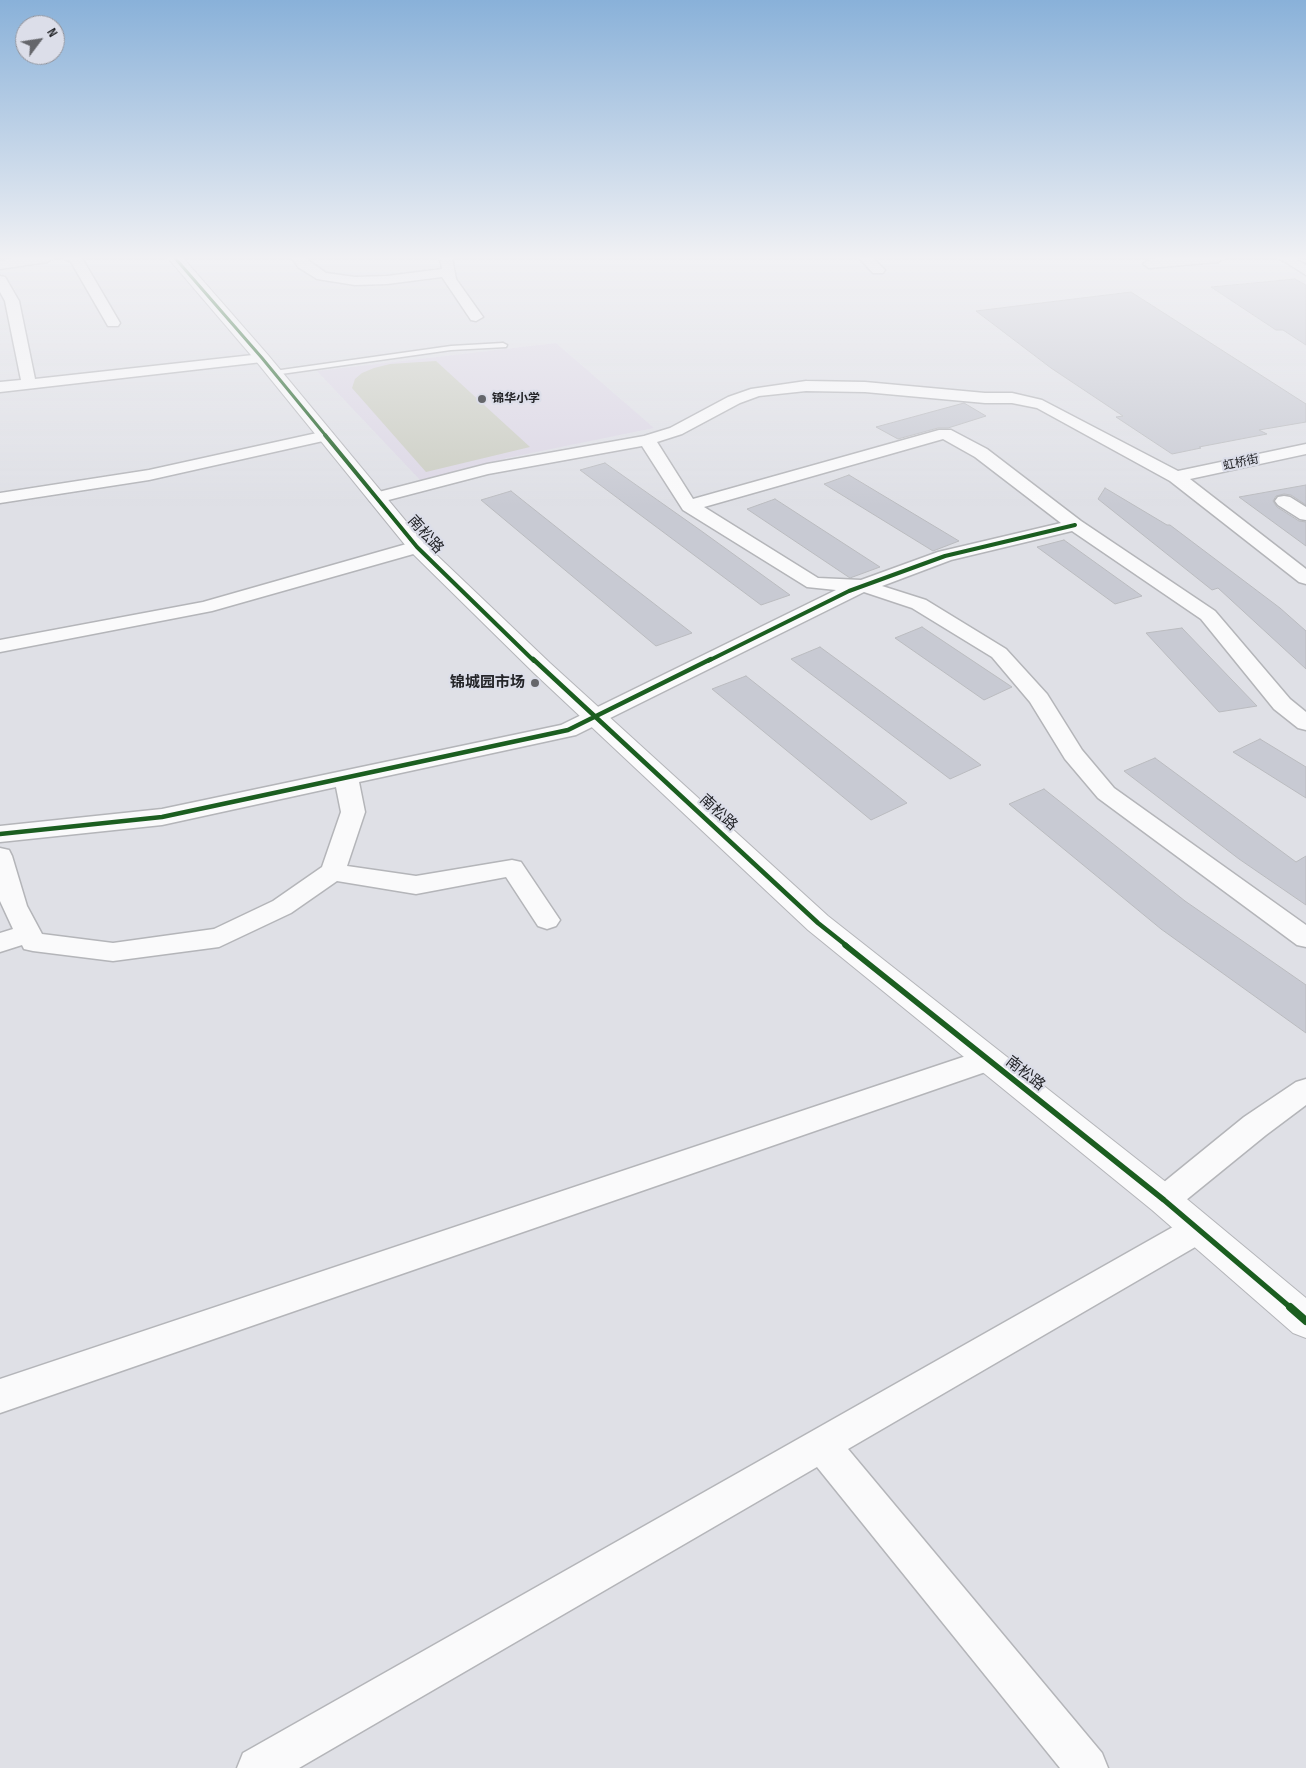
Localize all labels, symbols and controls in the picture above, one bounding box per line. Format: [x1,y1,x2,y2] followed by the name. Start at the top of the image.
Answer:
[15,15,65,65] north arrow
[43,25,62,40] text: N
[492,392,540,406] place label: 锦华小学
[476,393,488,405] marker: 锦华小学
[1222,452,1260,474] street label: 虹桥街
[403,512,447,558] street label: 南松路
[450,674,525,692] place label: 锦城园市场
[529,677,541,689] marker: 锦城园市场
[695,791,741,835] street label: 南松路
[1002,1053,1048,1095] street label: 南松路

